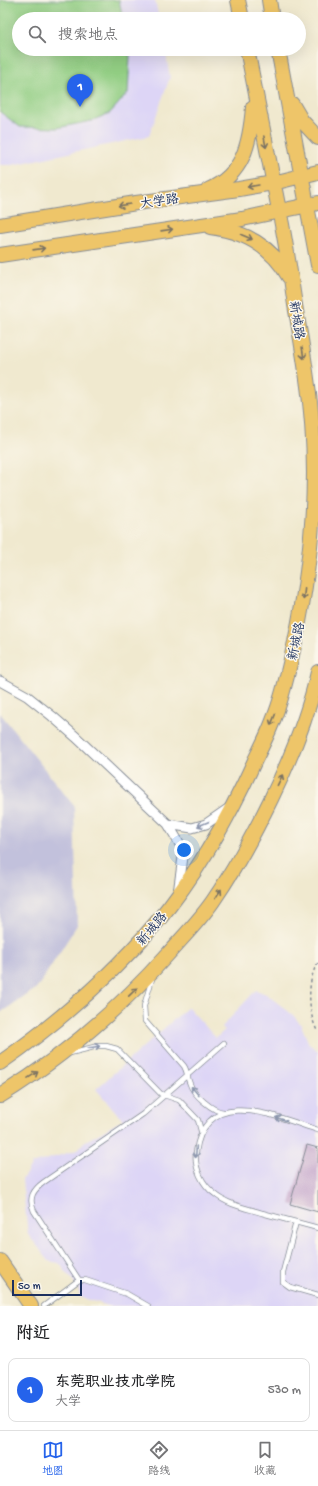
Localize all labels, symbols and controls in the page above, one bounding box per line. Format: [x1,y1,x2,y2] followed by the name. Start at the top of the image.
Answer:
[12,12,306,56] search box
[26,23,48,45] icon: search
[58,27,118,45] text: 搜索地点
[67,74,93,107] pin: 1
[261,135,269,148] one-way arrow
[247,182,260,190] one-way arrow
[139,190,180,213] street label: 大学路
[118,201,131,209] one-way arrow
[160,226,173,234] one-way arrow
[241,234,253,242] one-way arrow
[32,245,45,253] one-way arrow
[285,300,307,341] street label: 新城路
[299,346,307,359] one-way arrow
[300,587,308,600] one-way arrow
[285,621,309,662] street label: 新城路
[269,713,277,725] one-way arrow
[277,774,284,786] one-way arrow
[198,821,210,829] one-way arrow
[174,840,194,860] your location
[214,888,222,900] one-way arrow
[134,909,171,949] street label: 新城路
[128,987,138,997] one-way arrow
[87,1043,100,1051] one-way arrow
[27,1071,38,1079] one-way arrow
[190,1086,199,1096] one-way arrow
[274,1115,287,1122] one-way arrow
[193,1145,200,1158] one-way arrow
[12,1278,82,1297] scale bar
[18,1281,40,1293] text: 50 m
[16,1325,50,1345] text: 附近
[55,1374,175,1392] text: 东莞职业技术学院
[27,1383,33,1398] text: 1
[268,1383,301,1398] text: 530 m
[55,1395,81,1410] text: 大学
[42,1439,64,1478] tab: 地图
[148,1439,170,1478] tab: 路线
[254,1439,276,1478] tab: 收藏

